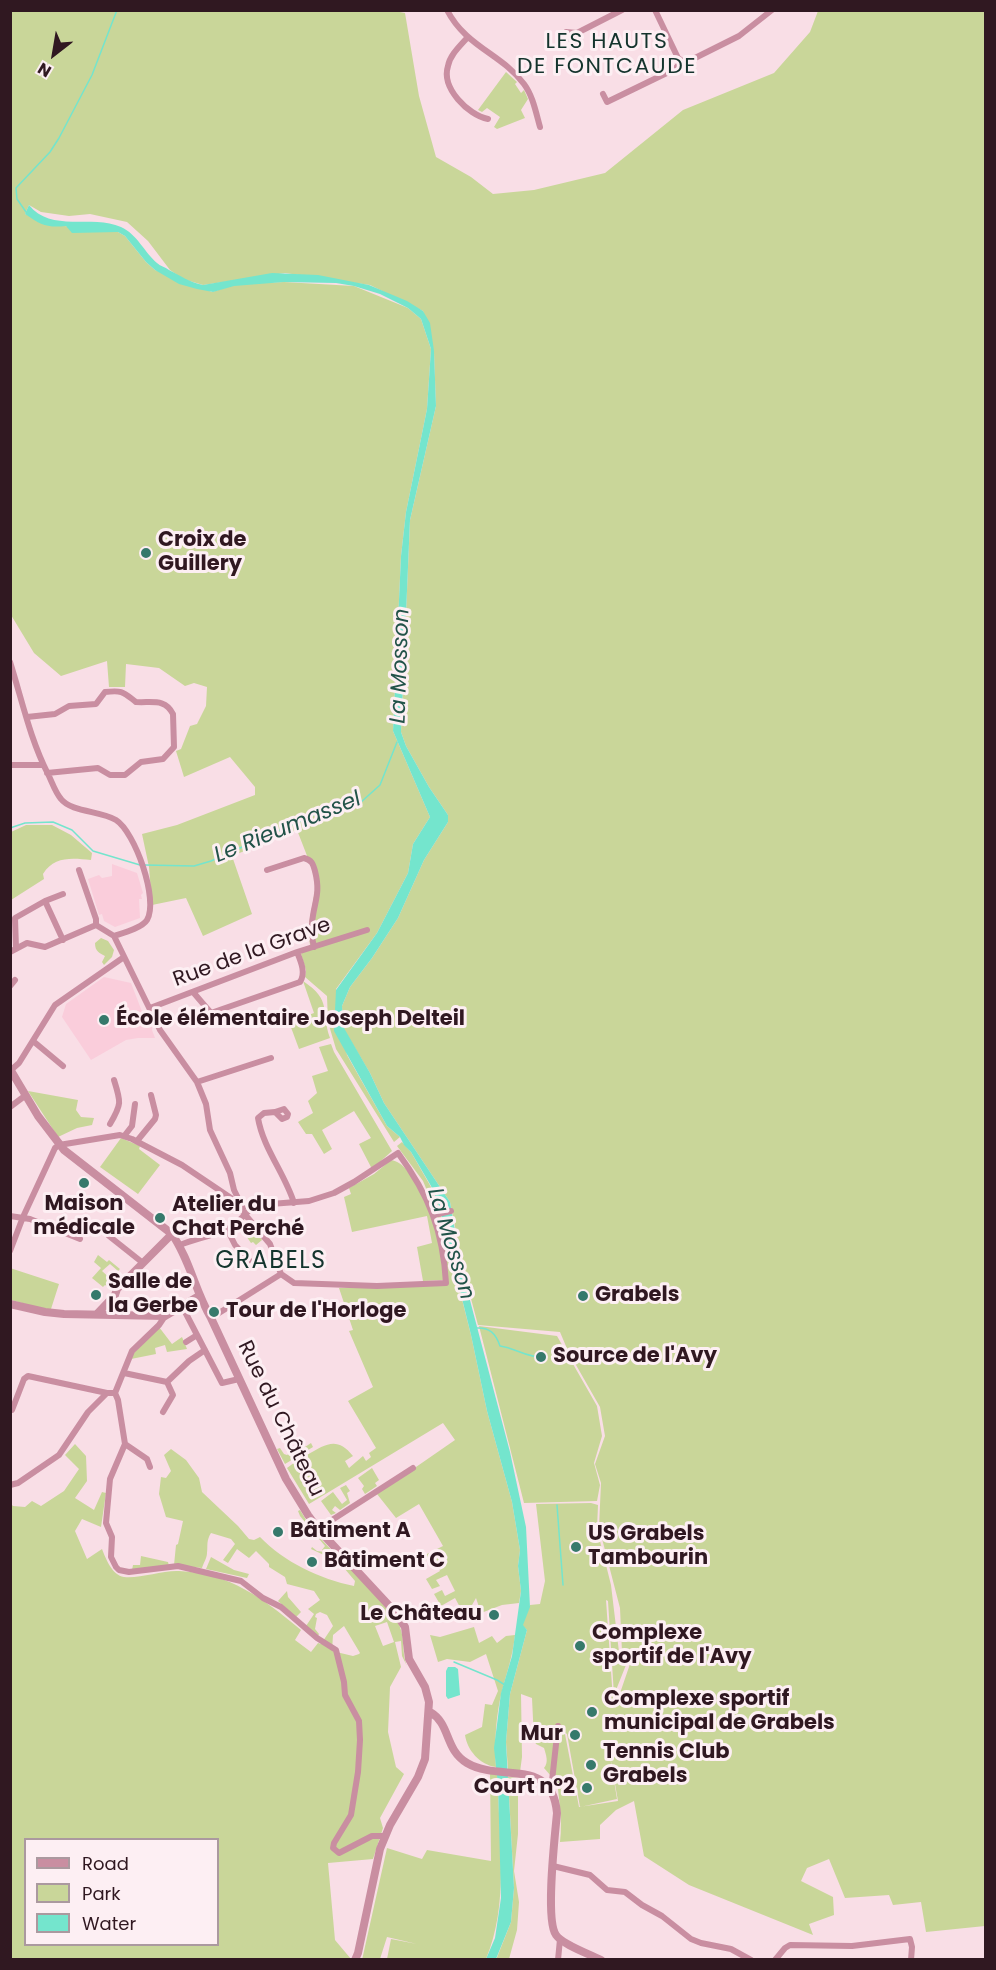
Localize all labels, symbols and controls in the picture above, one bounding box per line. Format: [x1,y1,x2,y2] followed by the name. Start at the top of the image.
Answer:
[24,24,84,84] north arrow
[517,29,697,80] district label: LES HAUTS DE FONTCAUDE
[33,57,56,83] text: N
[158,528,247,578] place label: Croix de Guillery
[139,546,153,560] marker: Croix de Guillery
[386,608,416,724] water label: La Mosson
[211,787,365,869] water label: Le Rieumassel
[170,913,334,993] street label: Rue de la Grave
[116,1007,465,1033] place label: École élémentaire Joseph Delteil
[97,1013,111,1027] marker: École élémentaire Joseph Delteil
[77,1176,91,1190] marker: Maison médicale
[421,1185,479,1303] water label: La Mosson
[33,1192,135,1242] place label: Maison médicale
[172,1193,304,1243] place label: Atelier du Chat Perché
[153,1211,167,1225] marker: Atelier du Chat Perché
[215,1248,327,1276] district label: GRABELS
[108,1270,198,1320] place label: Salle de la Gerbe
[595,1283,679,1309] place label: Grabels
[89,1288,103,1302] marker: Salle de la Gerbe
[576,1289,590,1303] marker: Grabels
[226,1299,406,1325] place label: Tour de l'Horloge
[207,1305,221,1319] marker: Tour de l'Horloge
[231,1337,329,1501] street label: Rue du Château
[553,1344,717,1370] place label: Source de l'Avy
[534,1350,548,1364] marker: Source de l'Avy
[290,1519,411,1545] place label: Bâtiment A
[588,1522,708,1572] place label: US Grabels Tambourin
[271,1525,285,1539] marker: Bâtiment A
[569,1540,583,1554] marker: US Grabels Tambourin
[324,1549,445,1575] place label: Bâtiment C
[305,1555,319,1569] marker: Bâtiment C
[360,1602,482,1628] place label: Le Château
[487,1608,501,1622] marker: Le Château
[592,1621,751,1671] place label: Complexe sportif de l'Avy
[573,1639,587,1653] marker: Complexe sportif de l'Avy
[604,1687,835,1737] place label: Complexe sportif municipal de Grabels
[585,1705,599,1719] marker: Complexe sportif municipal de Grabels
[521,1722,563,1748] place label: Mur
[568,1728,582,1742] marker: Mur
[603,1740,730,1790] place label: Tennis Club Grabels
[584,1758,598,1772] marker: Tennis Club Grabels
[474,1775,575,1801] place label: Court n°2
[580,1781,594,1795] marker: Court n°2
[24,1838,219,1946] legend
[82,1851,129,1876] text: Road
[82,1881,121,1906] text: Park
[82,1911,136,1936] text: Water

